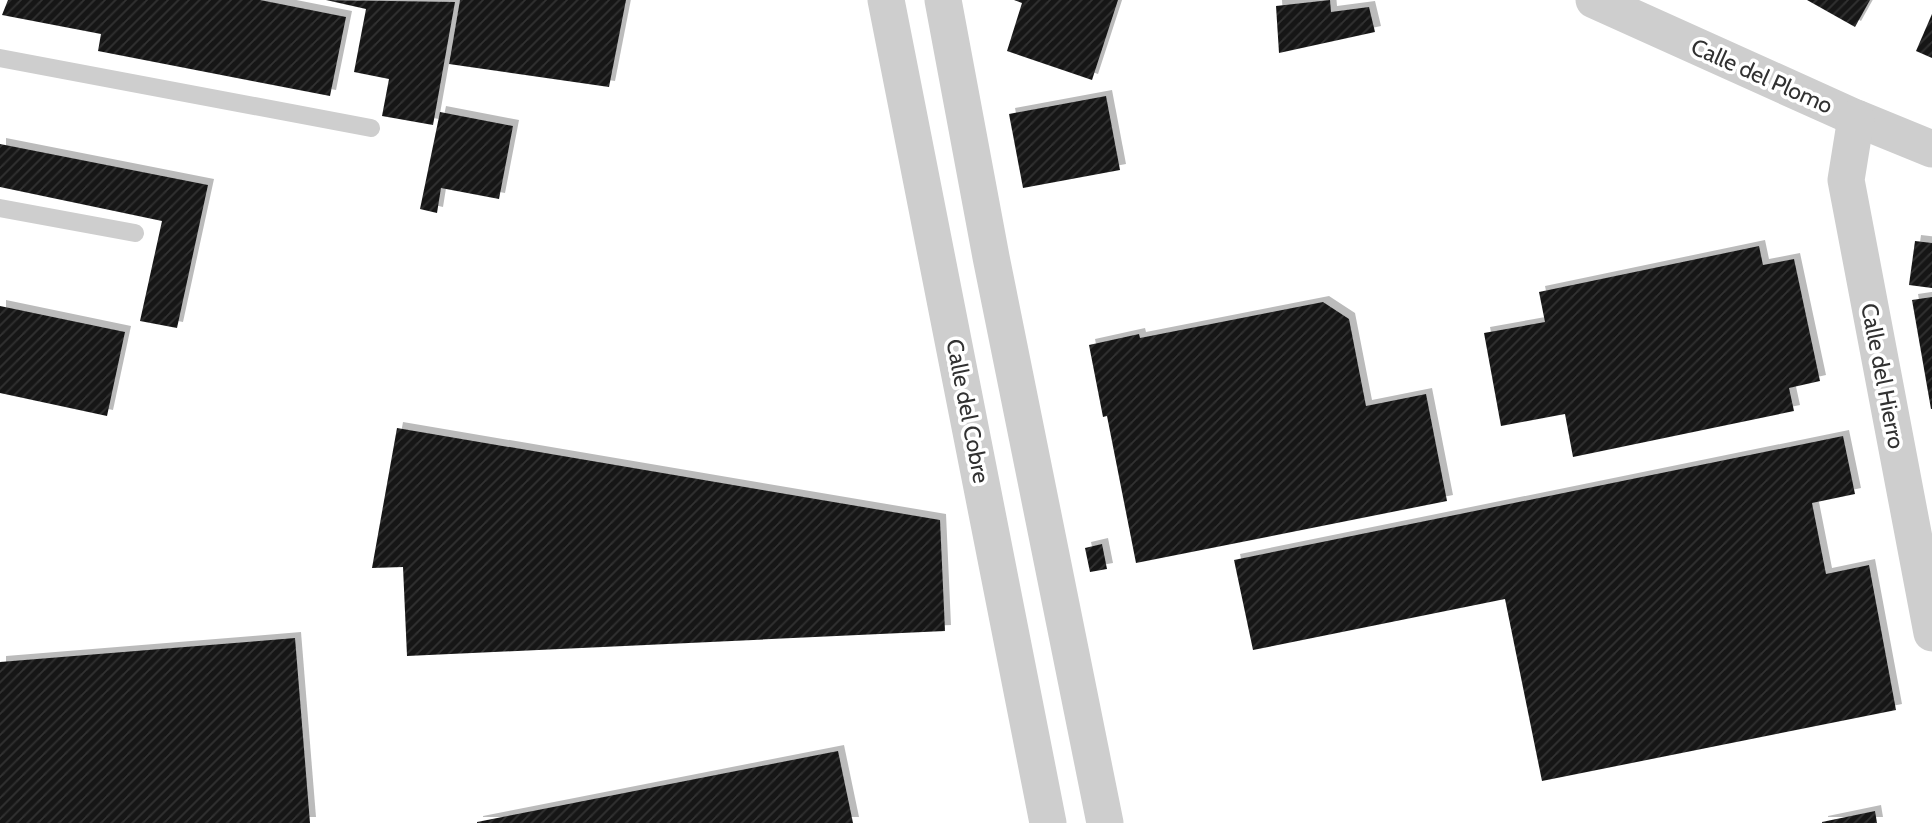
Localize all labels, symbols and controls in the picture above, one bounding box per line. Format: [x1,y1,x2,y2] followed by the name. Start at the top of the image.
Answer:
[1687,32,1837,120] street label: Calle del Plomo
[1855,301,1911,451] street label: Calle del Hierro
[940,337,996,486] street label: Calle del Cobre

